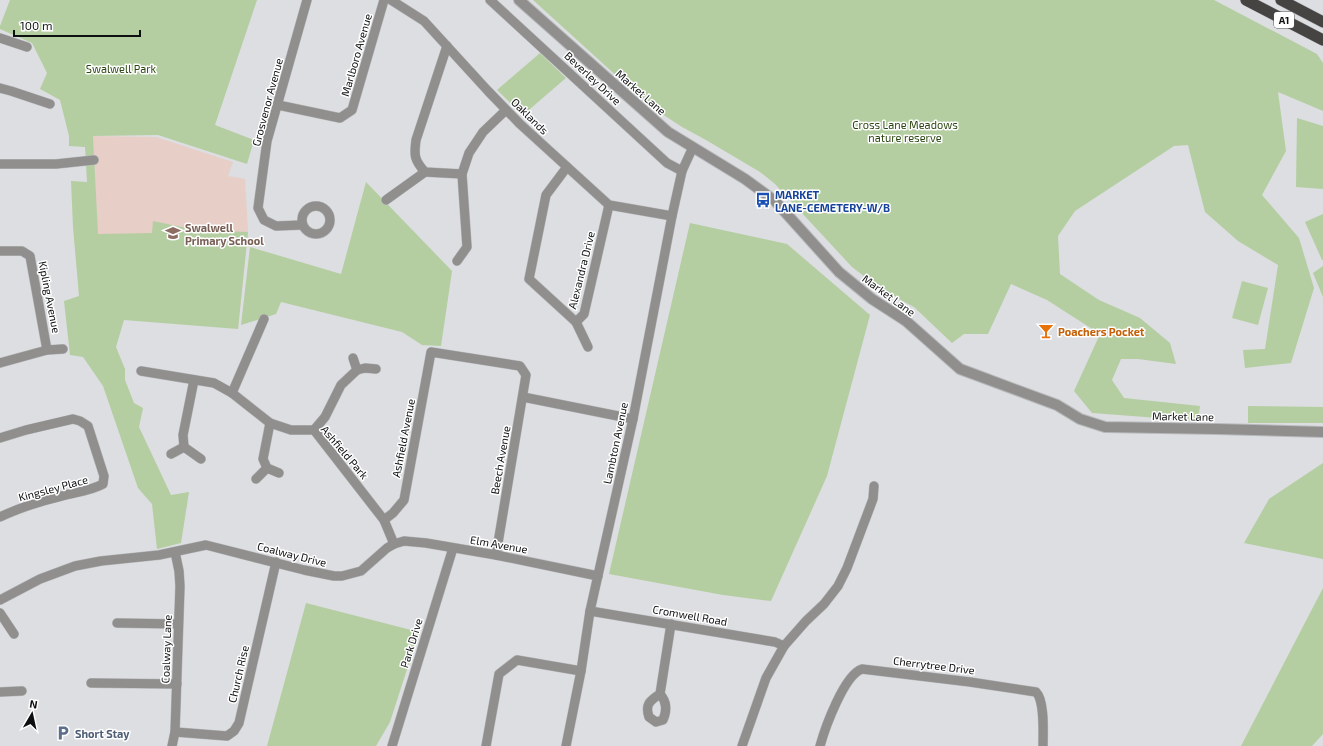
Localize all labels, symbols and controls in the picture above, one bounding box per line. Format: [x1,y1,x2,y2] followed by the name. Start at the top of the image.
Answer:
[14,12,140,38] scale bar
[338,12,374,98] street label: Marlboro Avenue
[1274,12,1294,28] road number: A1
[20,18,52,32] text: 100 m
[562,49,624,107] street label: Beverley Drive
[249,57,285,147] street label: Grosvenor Avenue
[86,62,157,75] park label: Swalwell Park
[613,67,669,117] street label: Market Lane
[509,95,552,137] street label: Oaklands
[852,118,958,144] park label: Cross Lane Meadows nature reserve
[775,188,890,214] place label: MARKET LANE-CEMETERY-W/B
[754,191,772,209] bus stop icon: MARKET LANE-CEMETERY-W/B
[185,221,264,248] place label: Swalwell Primary School
[164,224,182,242] school or university icon: Swalwell Primary School
[565,230,597,310] street label: Alexandra Drive
[37,260,63,334] street label: Kipling Avenue
[860,271,918,319] street label: Market Lane
[1037,322,1055,340] bar icon: Poachers Pocket
[1058,325,1145,338] place label: Poachers Pocket
[389,397,417,479] street label: Ashfield Avenue
[600,401,630,485] street label: Lambton Avenue
[1152,409,1214,423] street label: Market Lane
[319,423,371,482] street label: Ashfield Park
[488,425,512,495] street label: Beech Avenue
[17,472,89,504] street label: Kingsley Place
[469,533,529,555] street label: Elm Avenue
[256,539,328,569] street label: Coalway Drive
[652,602,728,628] street label: Cromwell Road
[158,614,174,684] street label: Coalway Lane
[397,617,425,669] street label: Park Drive
[225,644,251,704] street label: Church Rise
[892,654,976,676] street label: Cherrytree Drive
[12,694,52,734] north arrow
[29,697,39,711] text: N
[54,724,72,742] parking icon: Short Stay
[75,727,130,741] place label: Short Stay

